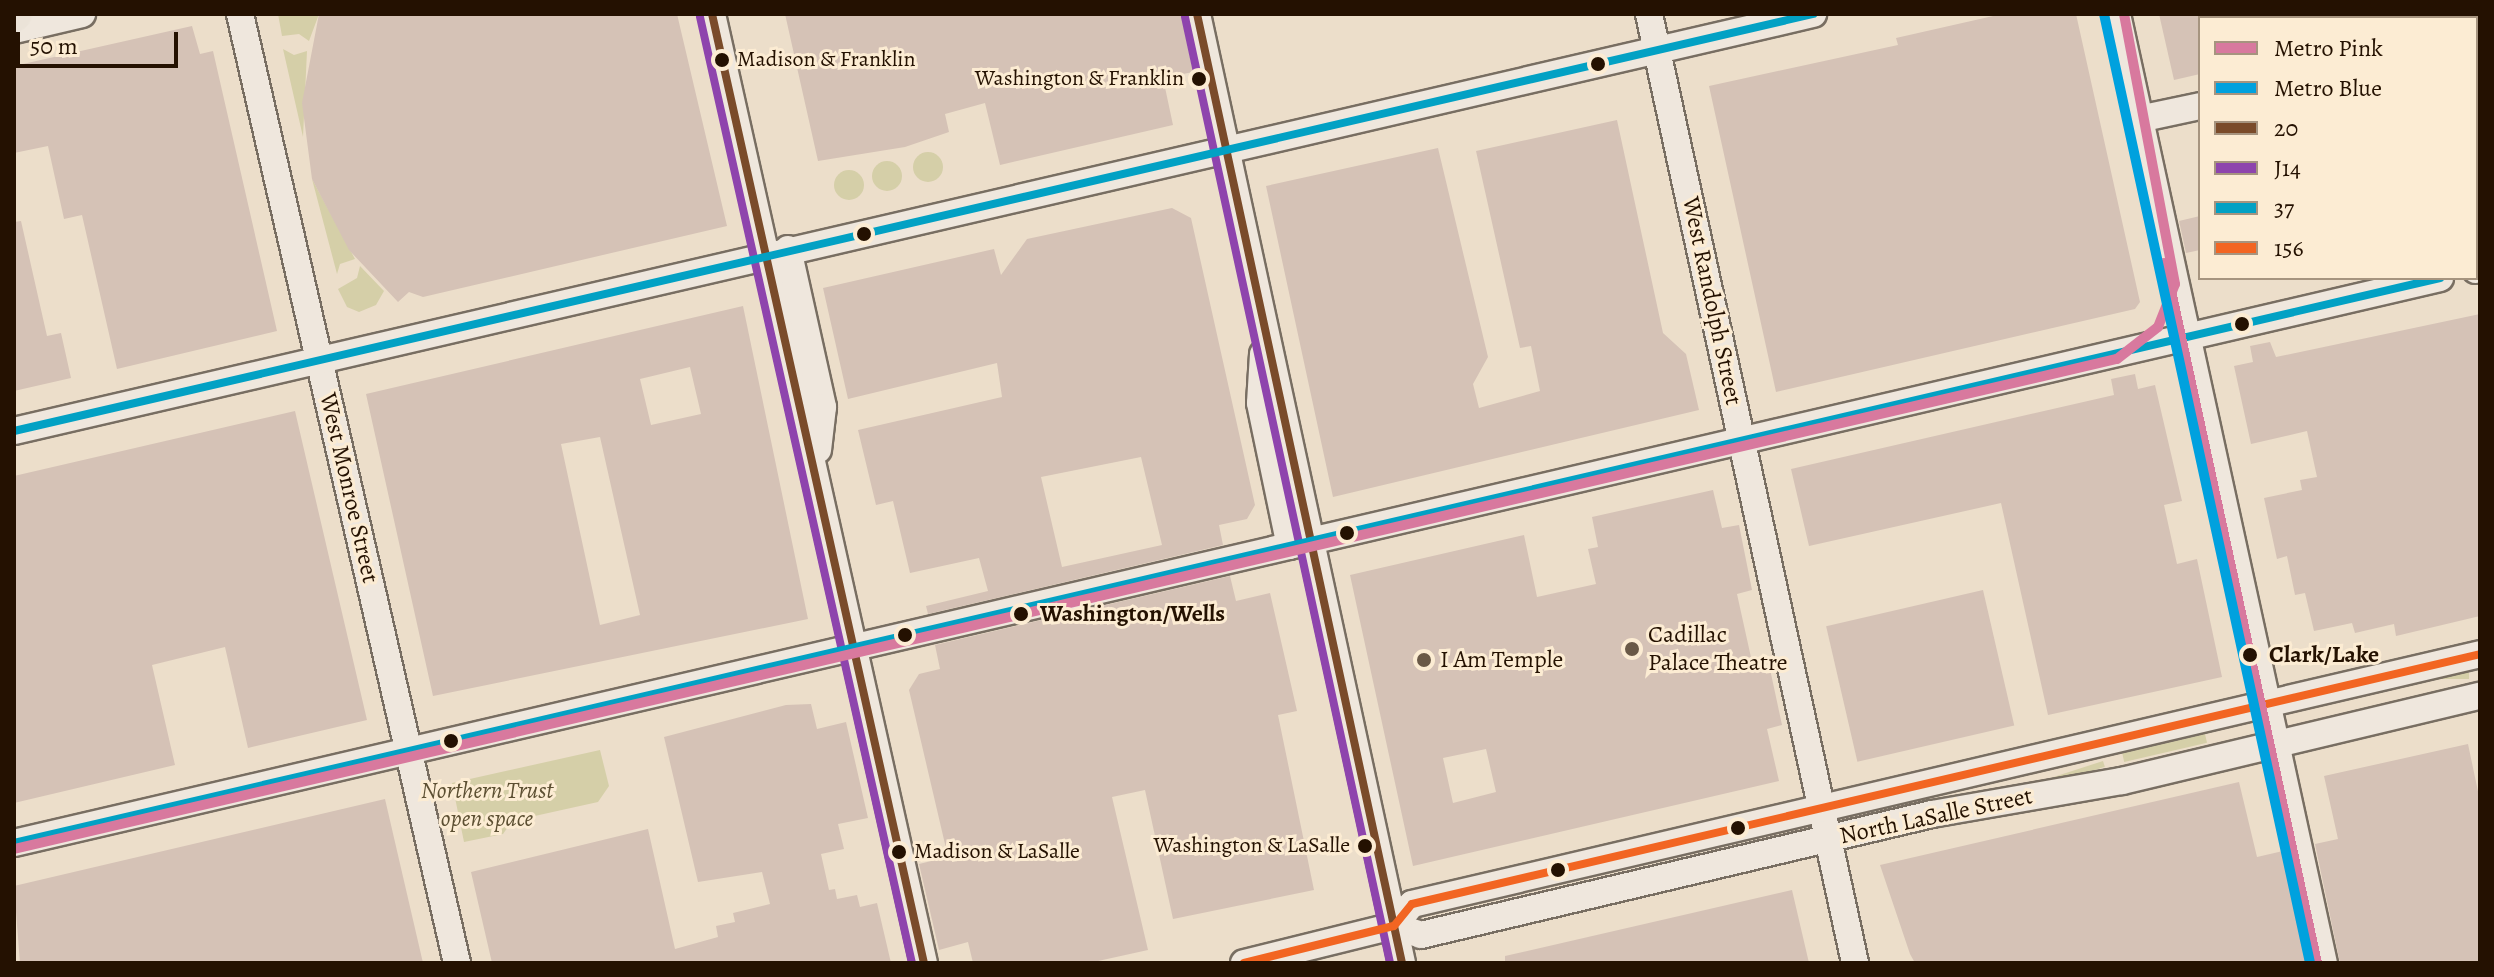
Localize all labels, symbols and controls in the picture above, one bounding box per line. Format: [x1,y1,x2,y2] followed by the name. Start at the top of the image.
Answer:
[20,16,182,66] scale bar
[2198,16,2478,280] legend
[30,30,78,62] text: 50 m
[2274,32,2383,64] text: Metro Pink
[737,47,916,73] place label: Madison & Franklin
[714,52,730,68] marker: Madison & Franklin
[1590,56,1606,72] unlabelled marker
[975,66,1184,92] place label: Washington & Franklin
[1191,71,1207,87] marker: Washington & Franklin
[2274,72,2382,104] text: Metro Blue
[2274,112,2298,144] text: 20
[2274,152,2301,184] text: J14
[2274,192,2294,224] text: 37
[1676,194,1748,408] street label: West Randolph Street
[856,226,872,242] unlabelled marker
[2274,232,2304,264] text: 156
[2234,316,2250,332] unlabelled marker
[313,390,385,586] street label: West Monroe Street
[1339,525,1355,541] unlabelled marker
[1040,600,1225,628] place label: Washington/Wells
[1009,602,1033,626] marker: Washington/Wells
[1648,621,1788,677] place label: Cadillac Palace Theatre
[897,627,913,643] unlabelled marker
[1623,640,1641,658] marker: Cadillac Palace Theatre
[2269,641,2379,669] place label: Clark/Lake
[2238,643,2262,667] marker: Clark/Lake
[1440,646,1563,674] place label: I Am Temple
[1415,651,1433,669] marker: I Am Temple
[443,733,459,749] unlabelled marker
[421,777,553,833] park label: Northern Trust open space
[1837,782,2035,850] street label: North LaSalle Street
[1730,820,1746,836] unlabelled marker
[1153,833,1350,859] place label: Washington & LaSalle
[1357,838,1373,854] marker: Washington & LaSalle
[914,839,1080,865] place label: Madison & LaSalle
[891,844,907,860] marker: Madison & LaSalle
[1550,862,1566,878] unlabelled marker

